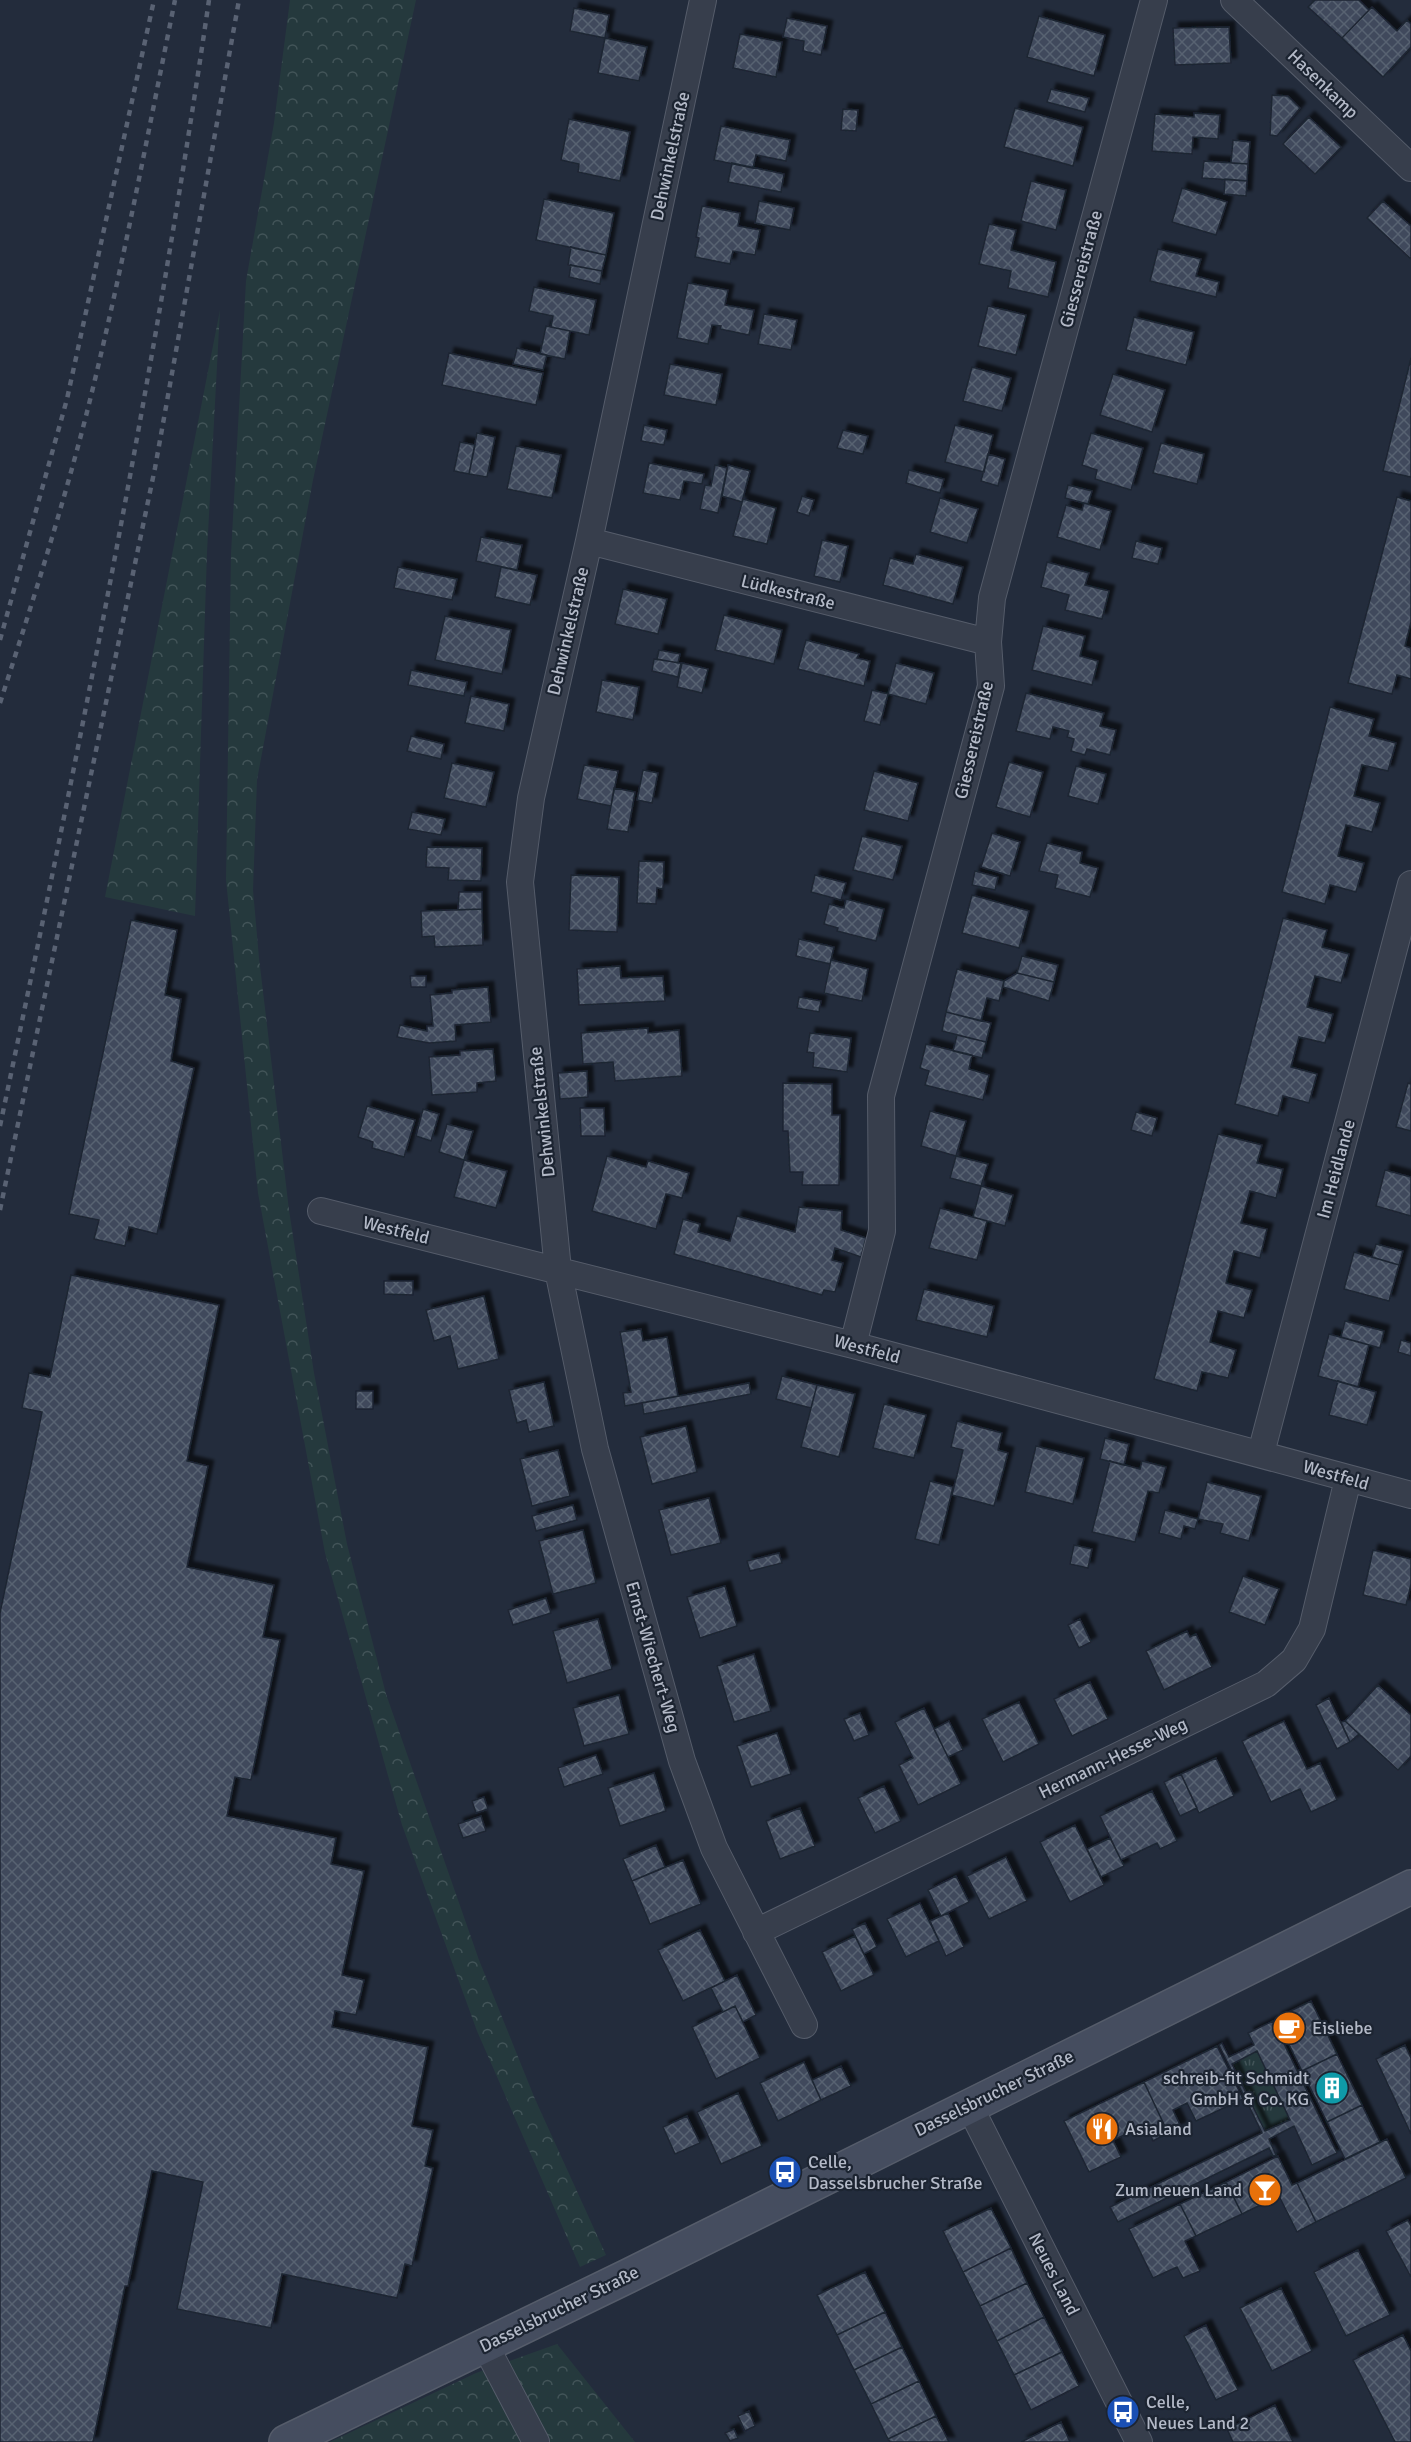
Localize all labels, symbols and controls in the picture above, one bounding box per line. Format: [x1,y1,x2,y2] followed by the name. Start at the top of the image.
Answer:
[1283,45,1363,123] street label: Hasenkamp
[646,90,694,222] street label: Dehwinkelstraße
[1055,208,1107,330] street label: Giessereistraße
[543,565,593,697] street label: Dehwinkelstraße
[739,570,837,614] street label: Lüdkestraße
[950,679,998,801] street label: Giessereistraße
[524,1046,560,1178] street label: Dehwinkelstraße
[1312,1117,1360,1221] street label: Im Heidlande
[360,1211,432,1249] street label: Westfeld
[831,1330,903,1368] street label: Westfeld
[1300,1455,1372,1495] street label: Westfeld
[621,1579,685,1735] street label: Ernst-Wiechert-Weg
[1035,1712,1191,1804] street label: Hermann-Hesse-Weg
[1271,2010,1307,2046] cafe icon: Eisliebe
[1312,2017,1373,2039] place label: Eisliebe
[911,2045,1077,2141] street label: Dasselsbrucher Straße
[1163,2067,1309,2110] place label: schreib-fit Schmidt GmbH & Co. KG
[1314,2070,1350,2106] building icon: schreib-fit Schmidt GmbH & Co. KG
[1084,2111,1120,2147] restaurant icon: Asialand
[1125,2118,1192,2140] place label: Asialand
[808,2151,983,2194] place label: Celle, Dasselsbrucher Straße
[767,2154,803,2190] bus stop icon: Celle, Dasselsbrucher Straße
[1247,2172,1283,2208] bar icon: Zum neuen Land
[1115,2179,1242,2201] place label: Zum neuen Land
[1024,2229,1084,2319] street label: Neues Land
[476,2261,642,2357] street label: Dasselsbrucher Straße
[1146,2391,1249,2434] place label: Celle, Neues Land 2
[1105,2394,1141,2430] bus stop icon: Celle, Neues Land 2

